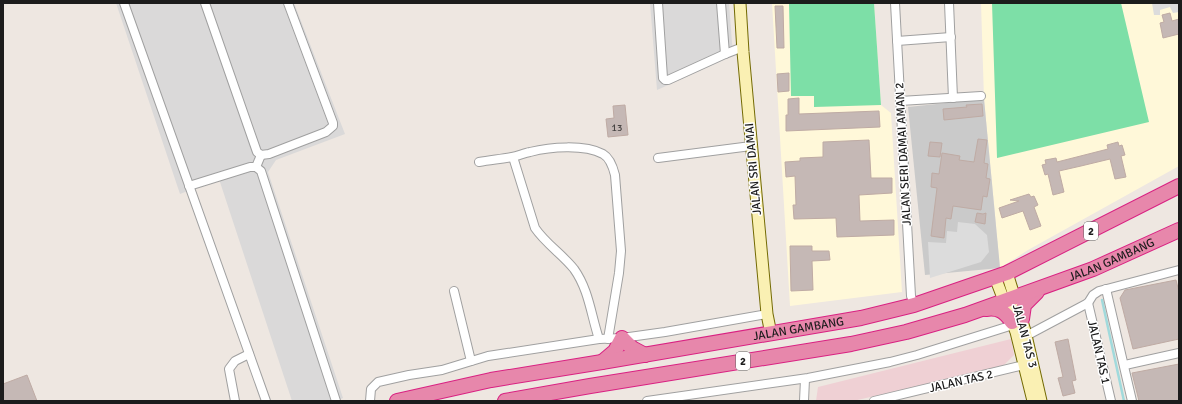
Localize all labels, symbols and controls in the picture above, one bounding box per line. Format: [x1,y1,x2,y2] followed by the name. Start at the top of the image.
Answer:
[892,82,915,226] street label: JALAN SERI DAMAI AMAN 2
[612,122,622,134] house number: 13
[742,122,765,216] street label: JALAN SRI DAMAI
[1084,222,1098,240] road number: 2
[1067,235,1157,285] street label: JALAN GAMBANG
[1009,303,1040,369] street label: JALAN TAS 3
[752,314,845,344] street label: JALAN GAMBANG
[1084,319,1113,385] street label: JALAN TAS 1
[736,352,750,370] road number: 2
[928,367,994,396] street label: JALAN TAS 2

